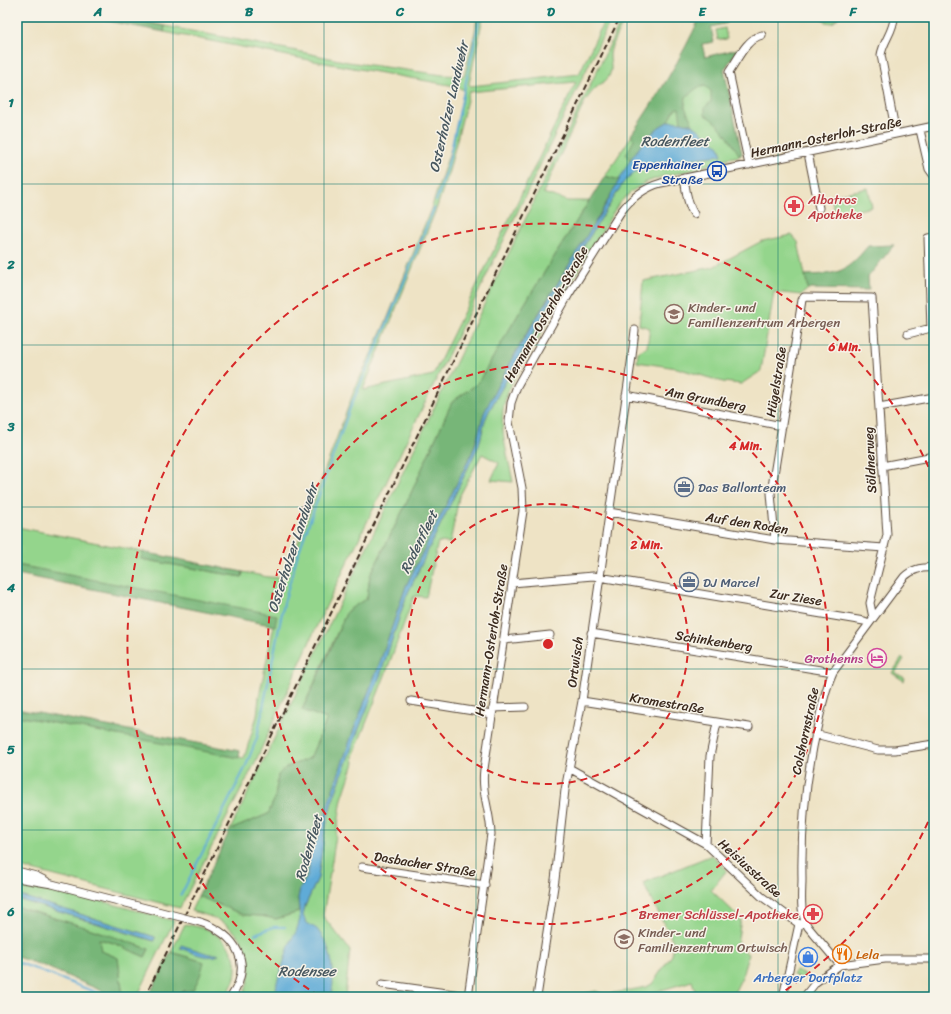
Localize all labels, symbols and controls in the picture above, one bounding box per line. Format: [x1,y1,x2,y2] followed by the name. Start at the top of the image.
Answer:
[93,0,102,23] text: A
[245,0,254,23] text: B
[395,0,405,23] text: C
[547,0,555,23] text: D
[698,0,707,23] text: E
[848,0,857,23] text: F
[422,37,477,175] water label: Osterholzer Landwehr
[8,91,14,114] text: 1
[748,110,904,164] street label: Hermann-Osterloh-Straße
[641,129,711,154] water label: Rodenfleet
[632,153,704,191] place label: Eppenhainer Straße
[706,160,728,182] bus stop icon: Eppenhainer Straße
[807,188,862,226] place label: Albatros Apotheke
[783,195,805,217] pharmacy icon: Albatros Apotheke
[498,241,595,386] street label: Hermann-Osterloh-Straße
[6,253,15,276] text: 2
[688,296,840,334] place label: Kinder- und Familienzentrum Arbergen
[663,303,685,325] school or university icon: Kinder- und Familienzentrum Arbergen
[827,336,862,358] text: 6 Min.
[759,345,793,419] street label: Hügelstraße
[663,380,749,418] street label: Am Grundberg
[6,415,15,438] text: 3
[857,426,883,494] street label: Söldnerweg
[728,435,763,457] text: 4 Min.
[673,476,695,498] office icon: Das Ballonteam
[698,476,786,499] place label: Das Ballonteam
[260,478,326,616] water label: Osterholzer Landwehr
[393,504,446,578] water label: Rodenfleet
[703,505,790,541] street label: Auf den Roden
[629,534,664,556] text: 2 Min.
[468,562,514,718] street label: Hermann-Osterloh-Straße
[678,571,700,593] office icon: DJ Marcel
[703,571,760,594] place label: DJ Marcel
[6,576,16,599] text: 4
[768,582,824,613] street label: Zur Ziese
[674,624,755,659] street label: Schinkenberg
[560,635,590,689] street label: Ortwisch
[541,637,555,651] centre of rings
[804,647,864,670] place label: Grothenns
[866,647,888,669] hotel icon: Grothenns
[785,685,826,777] street label: Colshornstraße
[628,686,706,720] street label: Kromestraße
[7,738,15,761] text: 5
[288,810,331,884] water label: Rodenfleet
[713,833,787,903] street label: Heisiusstraße
[372,845,478,883] street label: Dasbacher Straße
[6,900,15,923] text: 6
[639,903,799,926] place label: Bremer Schlüssel-Apotheke
[802,903,824,925] pharmacy icon: Bremer Schlüssel-Apotheke
[638,921,788,959] place label: Kinder- und Familienzentrum Ortwisch
[613,928,635,950] school or university icon: Kinder- und Familienzentrum Ortwisch
[831,943,853,965] restaurant icon: Lela
[856,943,879,966] place label: Lela
[797,946,819,968] shop icon: Arberger Dorfplatz
[278,959,338,984] water label: Rodensee
[752,966,863,989] place label: Arberger Dorfplatz

